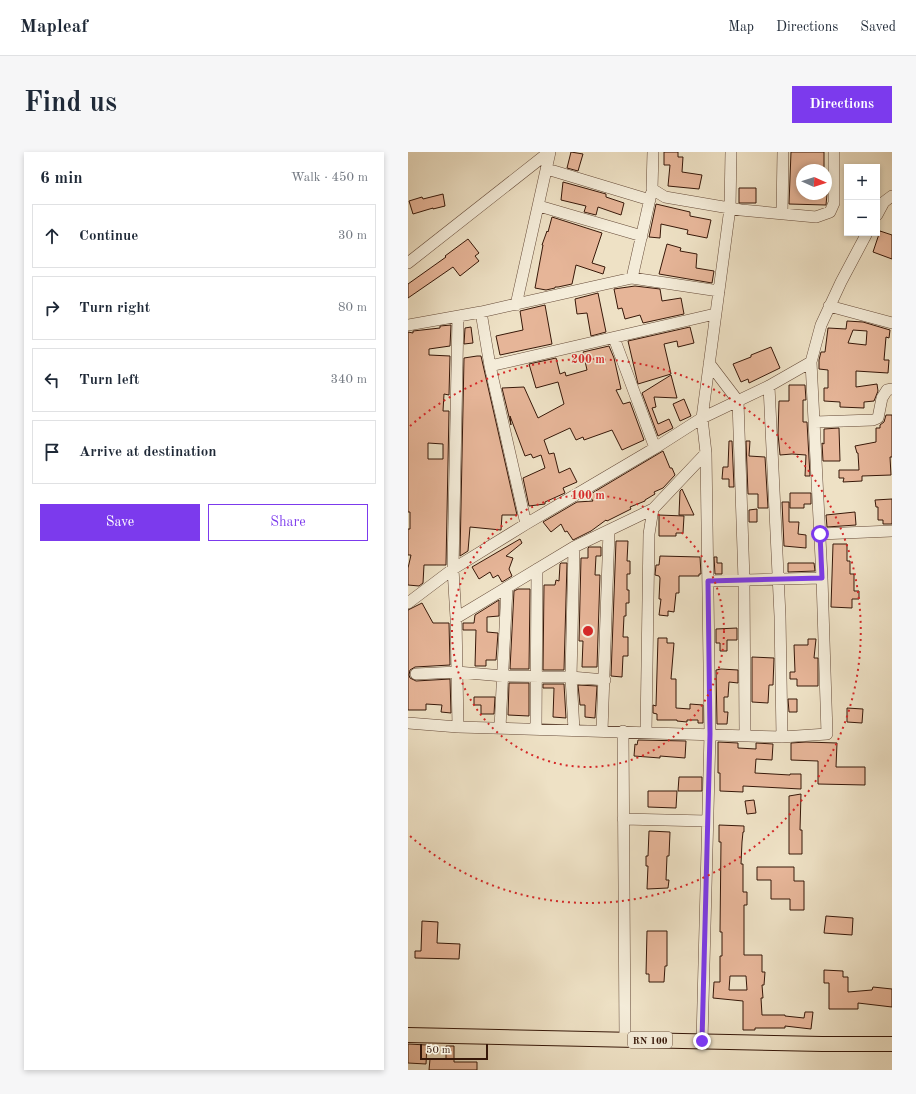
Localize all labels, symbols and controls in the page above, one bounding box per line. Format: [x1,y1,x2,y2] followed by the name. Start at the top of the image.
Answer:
[20,18,88,37] text: Mapleaf
[728,20,754,34] text: Map
[776,20,838,34] text: Directions
[860,20,896,34] text: Saved
[792,86,892,123] button: Directions
[24,90,117,118] text: Find us
[796,164,832,200] north arrow
[844,164,880,236] map controls
[844,164,880,200] button: +
[40,170,83,187] text: 6 min
[291,171,368,184] text: Walk · 450 m
[844,200,880,236] button: −
[41,225,63,247] icon: ahead
[79,229,138,244] text: Continue
[338,229,367,242] text: 30 m
[41,297,63,319] icon: right
[79,301,150,316] text: Turn right
[338,301,367,314] text: 80 m
[571,354,605,366] text: 200 m
[41,369,63,391] icon: left
[79,373,139,388] text: Turn left
[330,373,367,386] text: 340 m
[41,441,63,463] icon: arrive
[79,445,217,460] text: Arrive at destination
[571,490,605,502] text: 100 m
[40,504,200,541] button: Save
[208,504,368,541] button: Share
[811,525,829,543] route start
[581,624,595,638] centre of rings
[628,1032,672,1048] road number: RN 100
[693,1032,711,1050] route end
[420,1042,488,1061] scale bar
[426,1045,451,1056] text: 50 m

